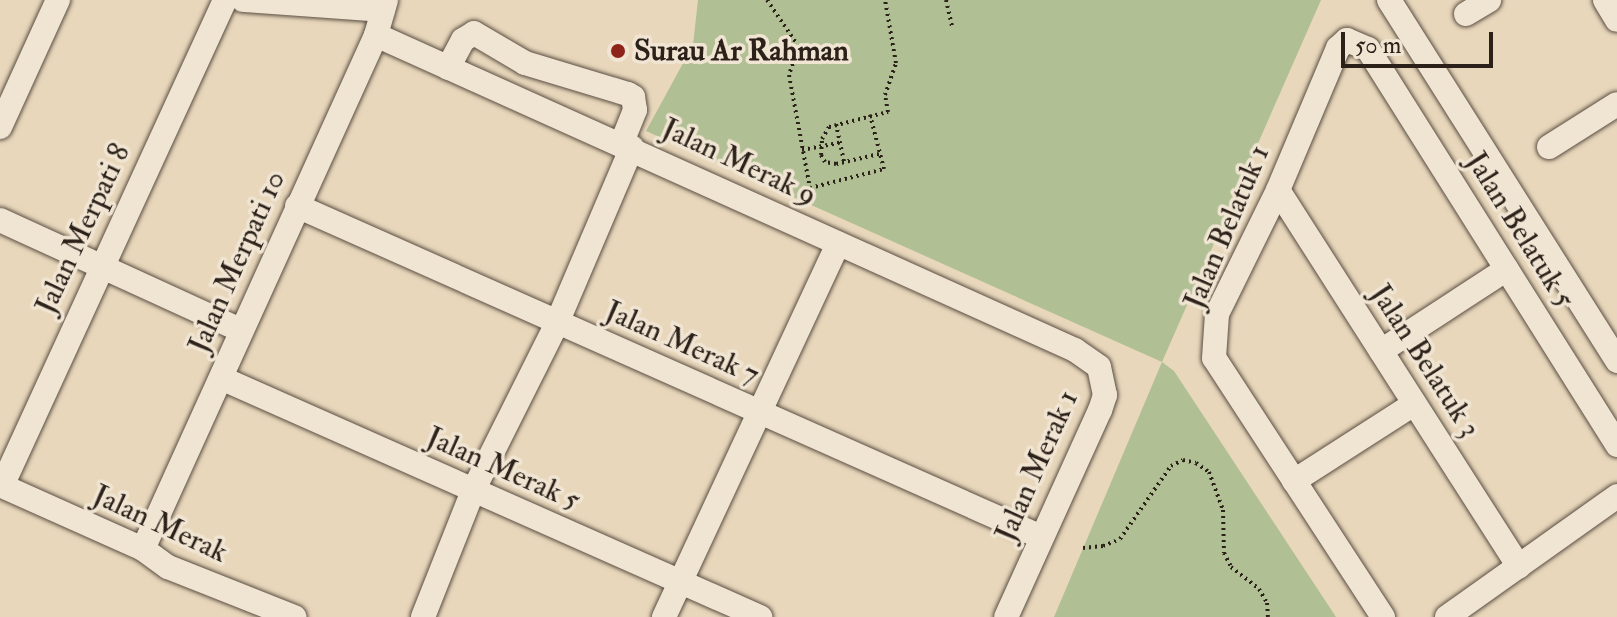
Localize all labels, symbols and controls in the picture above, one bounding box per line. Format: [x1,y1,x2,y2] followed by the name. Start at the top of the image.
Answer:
[1345,16,1497,66] scale bar
[1355,30,1401,61] text: 50 m
[634,33,849,69] place label: Surau Ar Rahman
[609,42,627,60] marker: Surau Ar Rahman
[656,111,822,213] street label: Jalan Merak 9
[28,138,138,320] street label: Jalan Merpati 8
[1176,140,1278,314] street label: Jalan Belatuk 1
[1458,145,1582,315] street label: Jalan Belatuk 5
[181,165,293,359] street label: Jalan Merpati 10
[1362,278,1488,444] street label: Jalan Belatuk 3
[599,293,765,393] street label: Jalan Merak 7
[988,385,1086,547] street label: Jalan Merak 1
[421,419,585,519] street label: Jalan Merak 5
[87,477,233,571] street label: Jalan Merak

